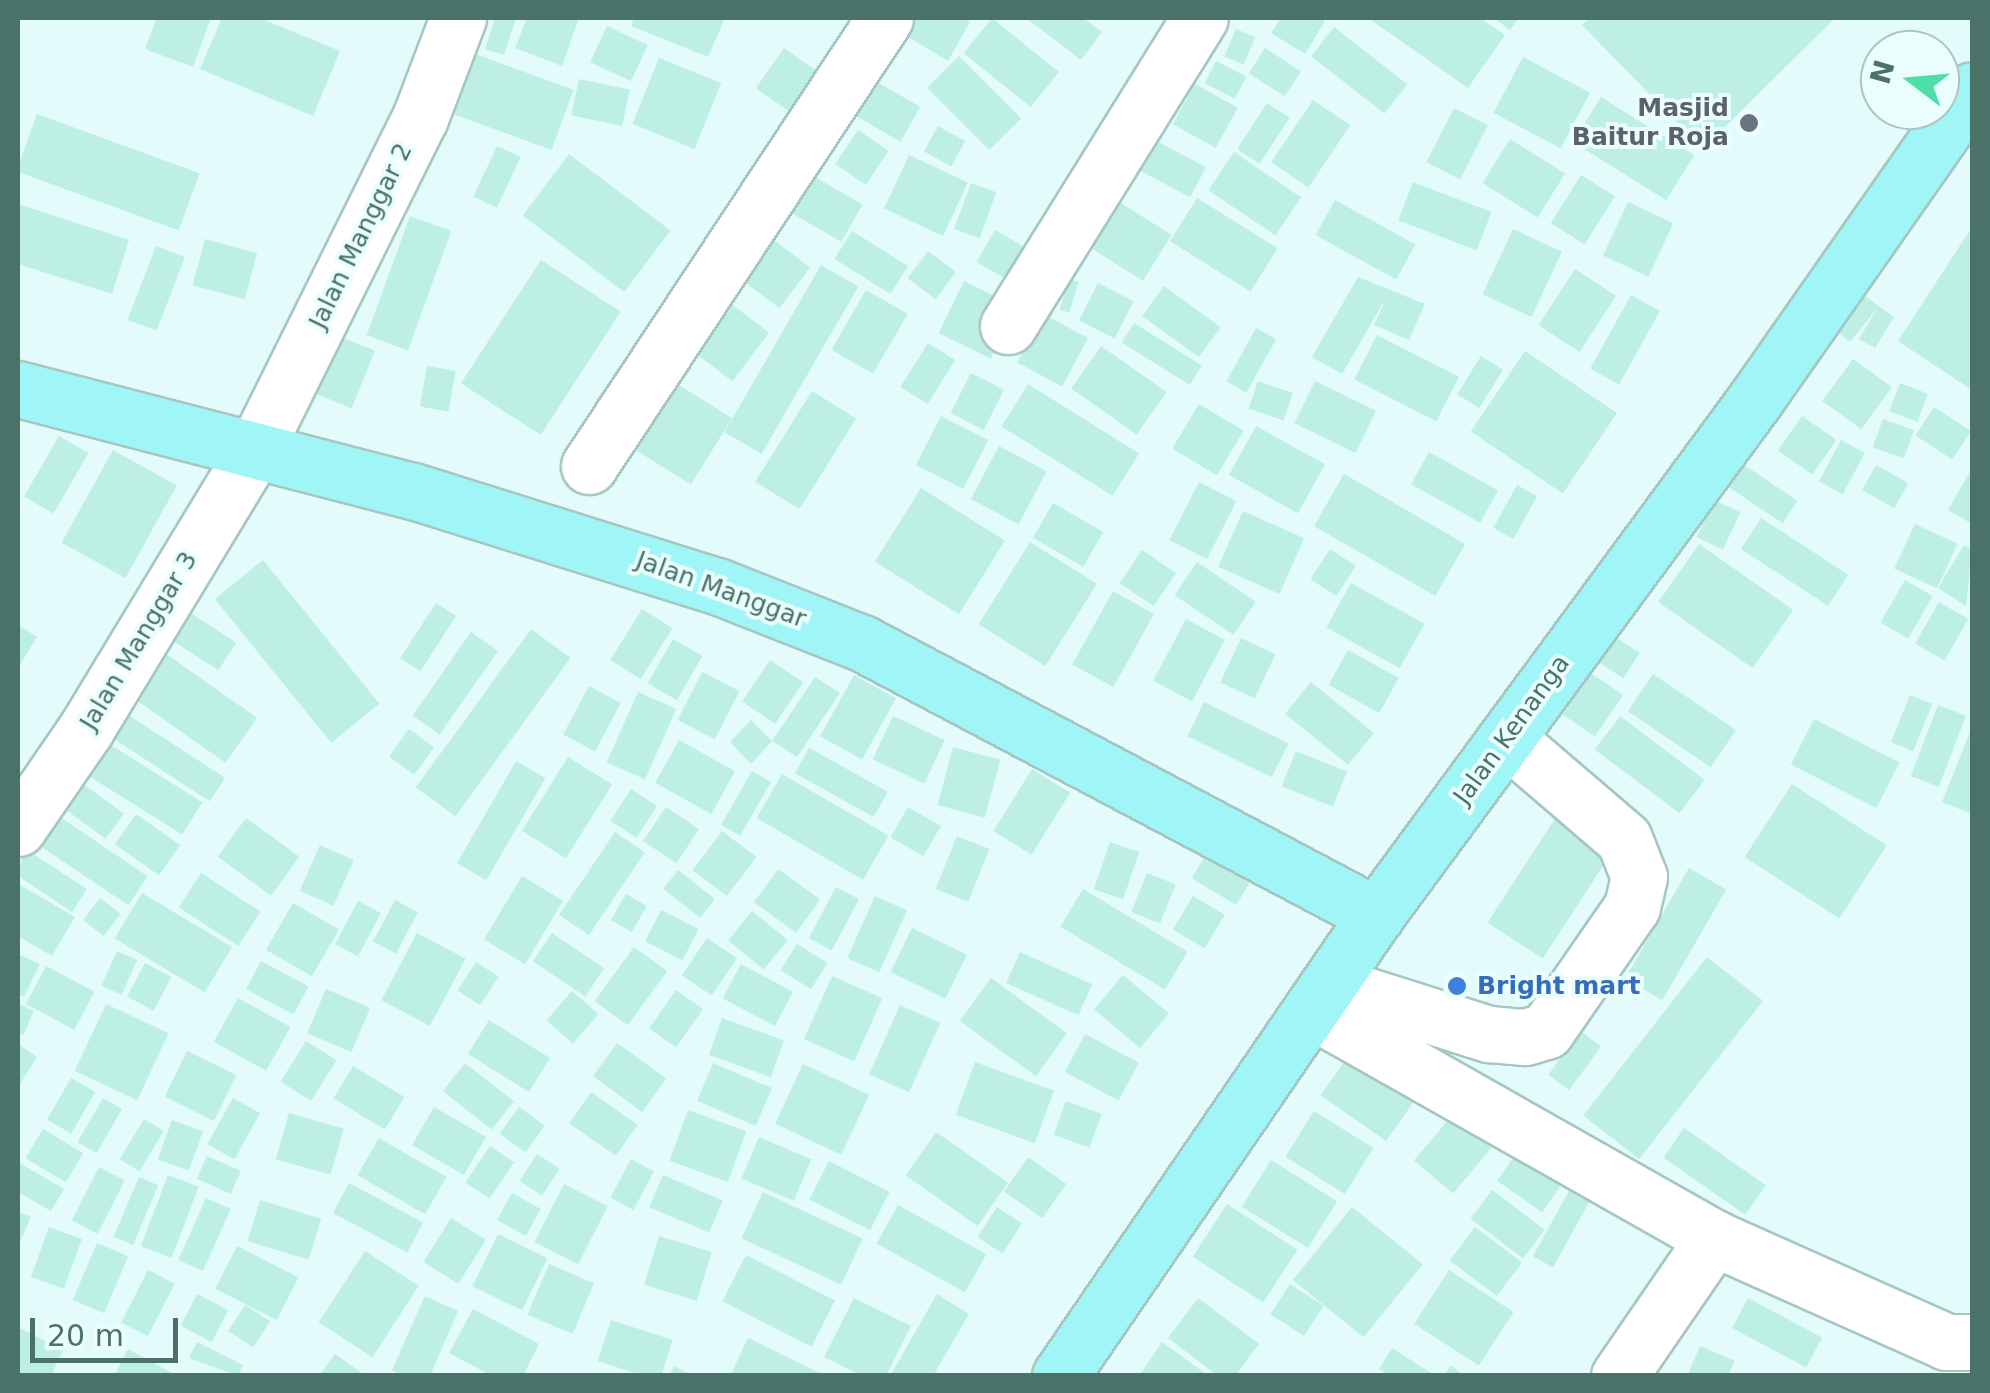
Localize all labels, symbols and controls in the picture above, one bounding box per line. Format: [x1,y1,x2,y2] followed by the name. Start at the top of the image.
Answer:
[1860,30,1960,130] north arrow
[1864,56,1902,88] text: N
[1572,94,1729,153] place label: Masjid Baitur Roja
[1738,112,1760,134] marker: Masjid Baitur Roja
[303,138,419,334] street label: Jalan Manggar 2
[632,545,810,635] street label: Jalan Manggar
[74,546,204,736] street label: Jalan Manggar 3
[1448,649,1576,811] street label: Jalan Kenanga
[1477,971,1641,1001] place label: Bright mart
[1446,975,1468,997] marker: Bright mart
[35,1298,182,1360] scale bar
[47,1318,124,1353] text: 20 m

